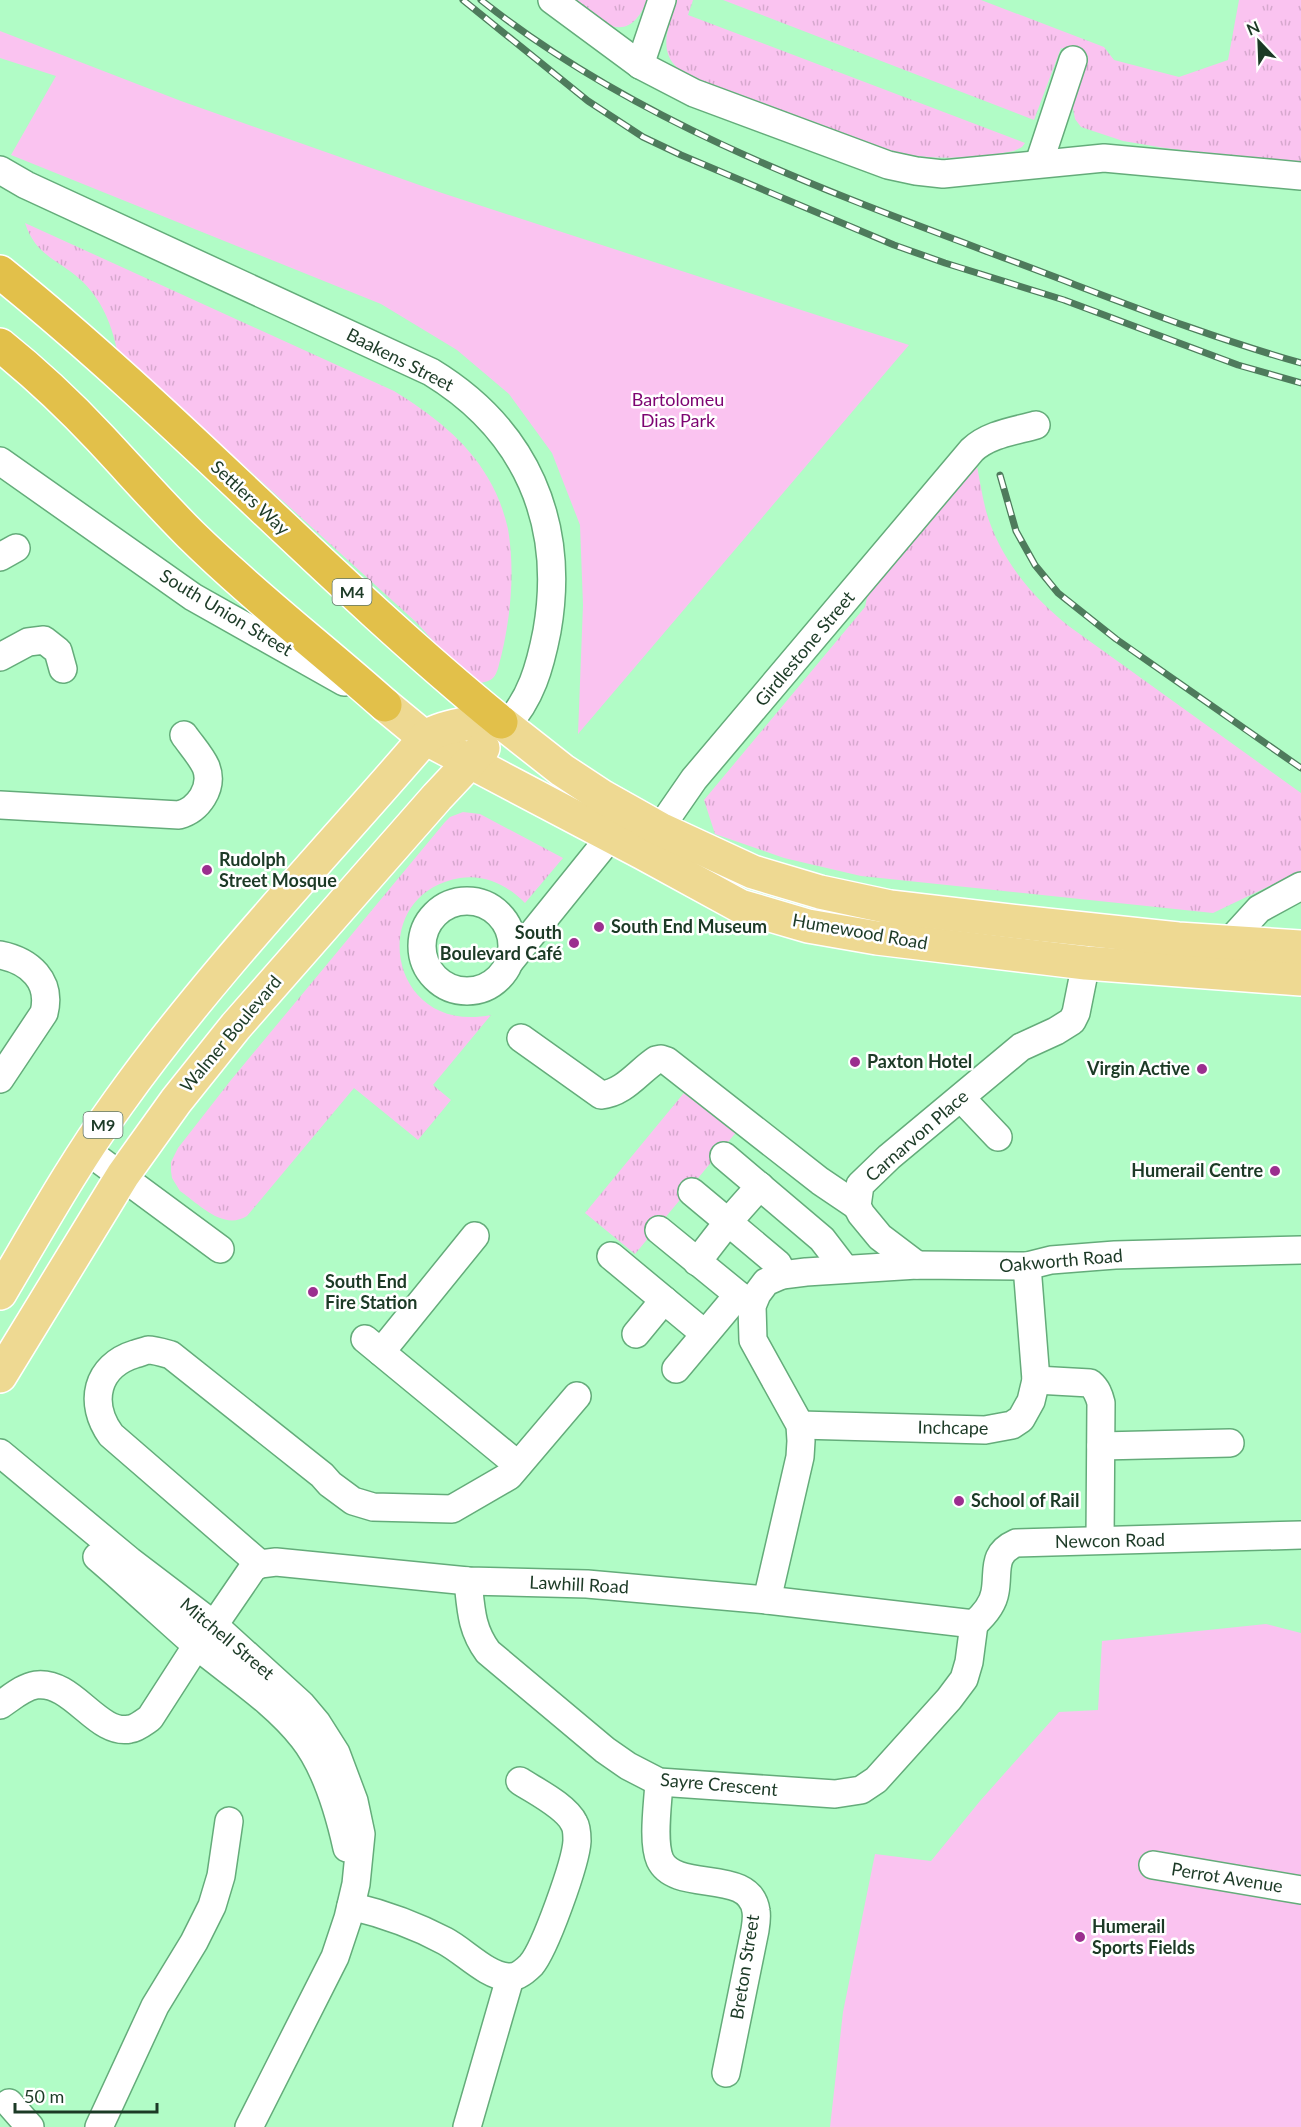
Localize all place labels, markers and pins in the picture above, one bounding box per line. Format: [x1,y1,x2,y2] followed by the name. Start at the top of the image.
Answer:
[219,848,337,891] place label: Rudolph Street Mosque
[200,863,214,877] marker: Rudolph Street Mosque
[611,915,767,937] place label: South End Museum
[592,920,606,934] marker: South End Museum
[440,921,562,964] place label: South Boulevard Café
[567,936,581,950] marker: South Boulevard Café
[867,1050,972,1072] place label: Paxton Hotel
[848,1055,862,1069] marker: Paxton Hotel
[1086,1057,1190,1079] place label: Virgin Active
[1195,1062,1209,1076] marker: Virgin Active
[1131,1159,1263,1181] place label: Humerail Centre
[1268,1164,1282,1178] marker: Humerail Centre
[325,1270,417,1313] place label: South End Fire Station
[306,1285,320,1299] marker: South End Fire Station
[971,1489,1079,1511] place label: School of Rail
[952,1494,966,1508] marker: School of Rail
[1092,1915,1195,1958] place label: Humerail Sports Fields
[1073,1930,1087,1944] marker: Humerail Sports Fields

